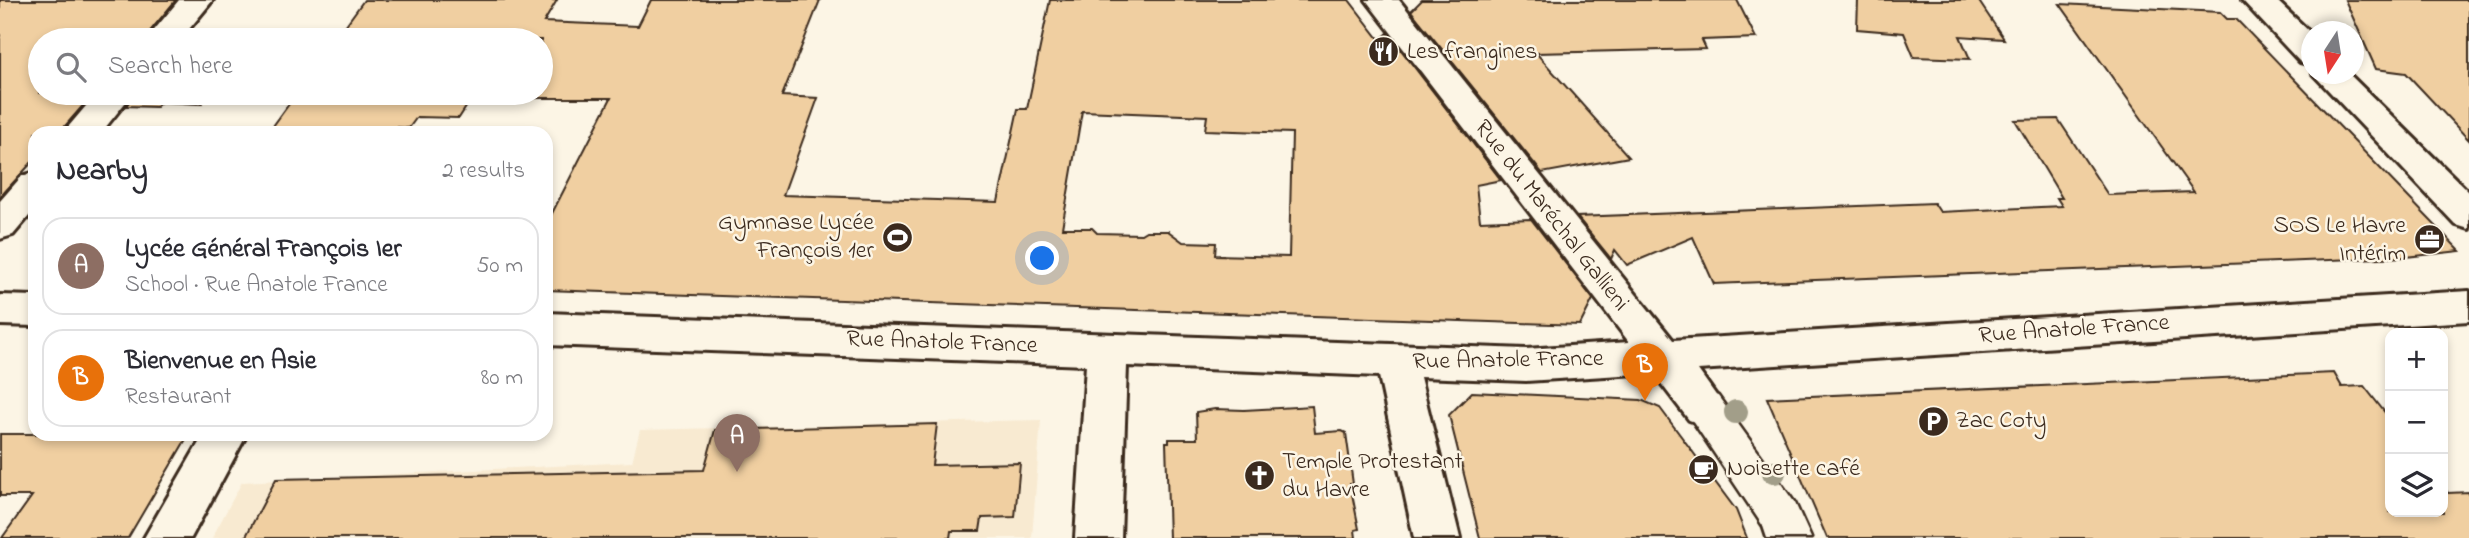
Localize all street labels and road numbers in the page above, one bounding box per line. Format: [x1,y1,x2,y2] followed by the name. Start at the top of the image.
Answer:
[1465,113,1637,319] street label: Rue du Maréchal Gallieni
[1977,306,2171,354] street label: Rue Anatole France
[846,322,1038,364] street label: Rue Anatole France
[1412,342,1604,380] street label: Rue Anatole France

